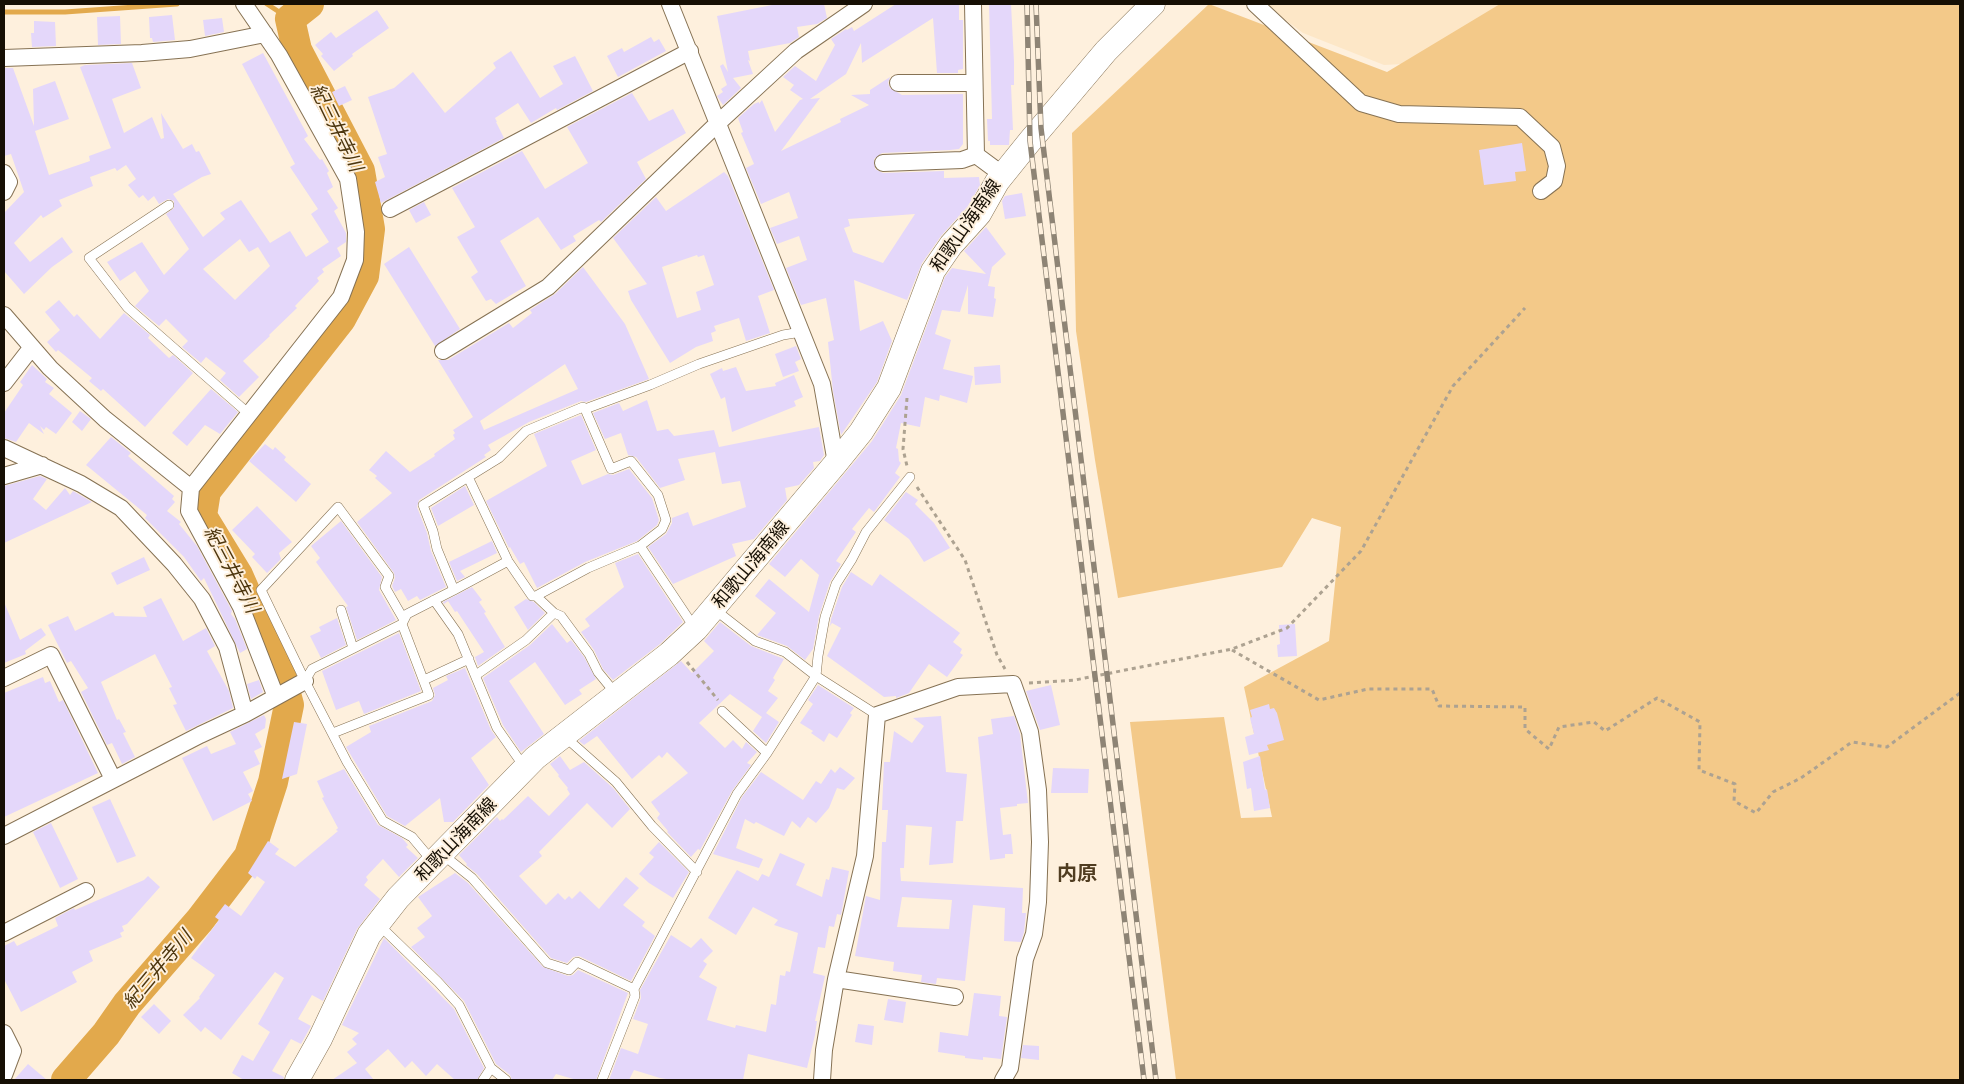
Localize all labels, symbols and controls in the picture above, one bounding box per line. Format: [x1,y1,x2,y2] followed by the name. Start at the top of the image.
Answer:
[305,80,367,176] water label: 紀三井寺川
[926,176,1006,276] street label: 和歌山海南線
[708,517,794,613] street label: 和歌山海南線
[199,523,263,617] water label: 紀三井寺川
[411,794,501,886] street label: 和歌山海南線
[1057,862,1097,886] district label: 内原
[119,926,197,1014] water label: 紀三井寺川

